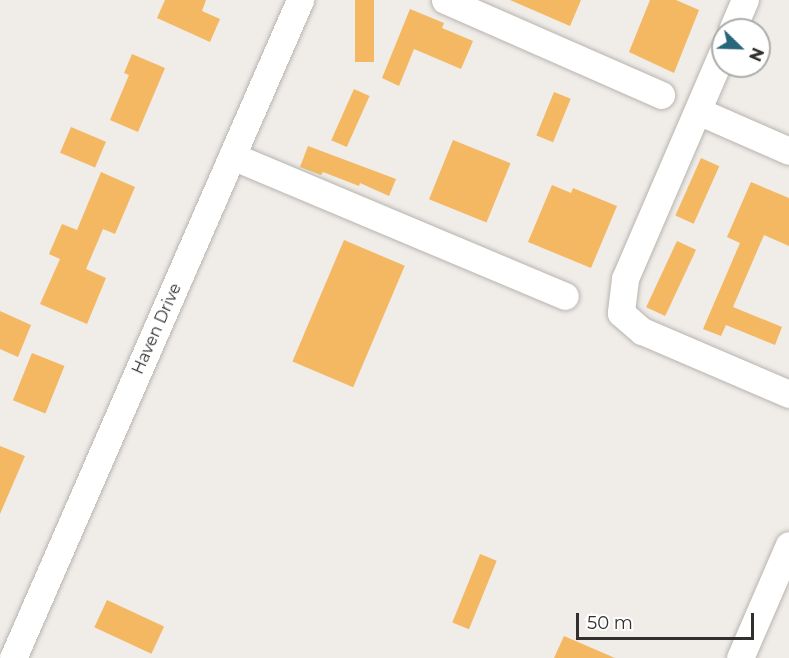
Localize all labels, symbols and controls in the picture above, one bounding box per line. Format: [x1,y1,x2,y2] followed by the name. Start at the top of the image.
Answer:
[711,18,771,78] north arrow
[745,45,767,64] text: N
[128,281,186,377] street label: Haven Drive
[579,601,758,639] scale bar
[587,612,633,634] text: 50 m

